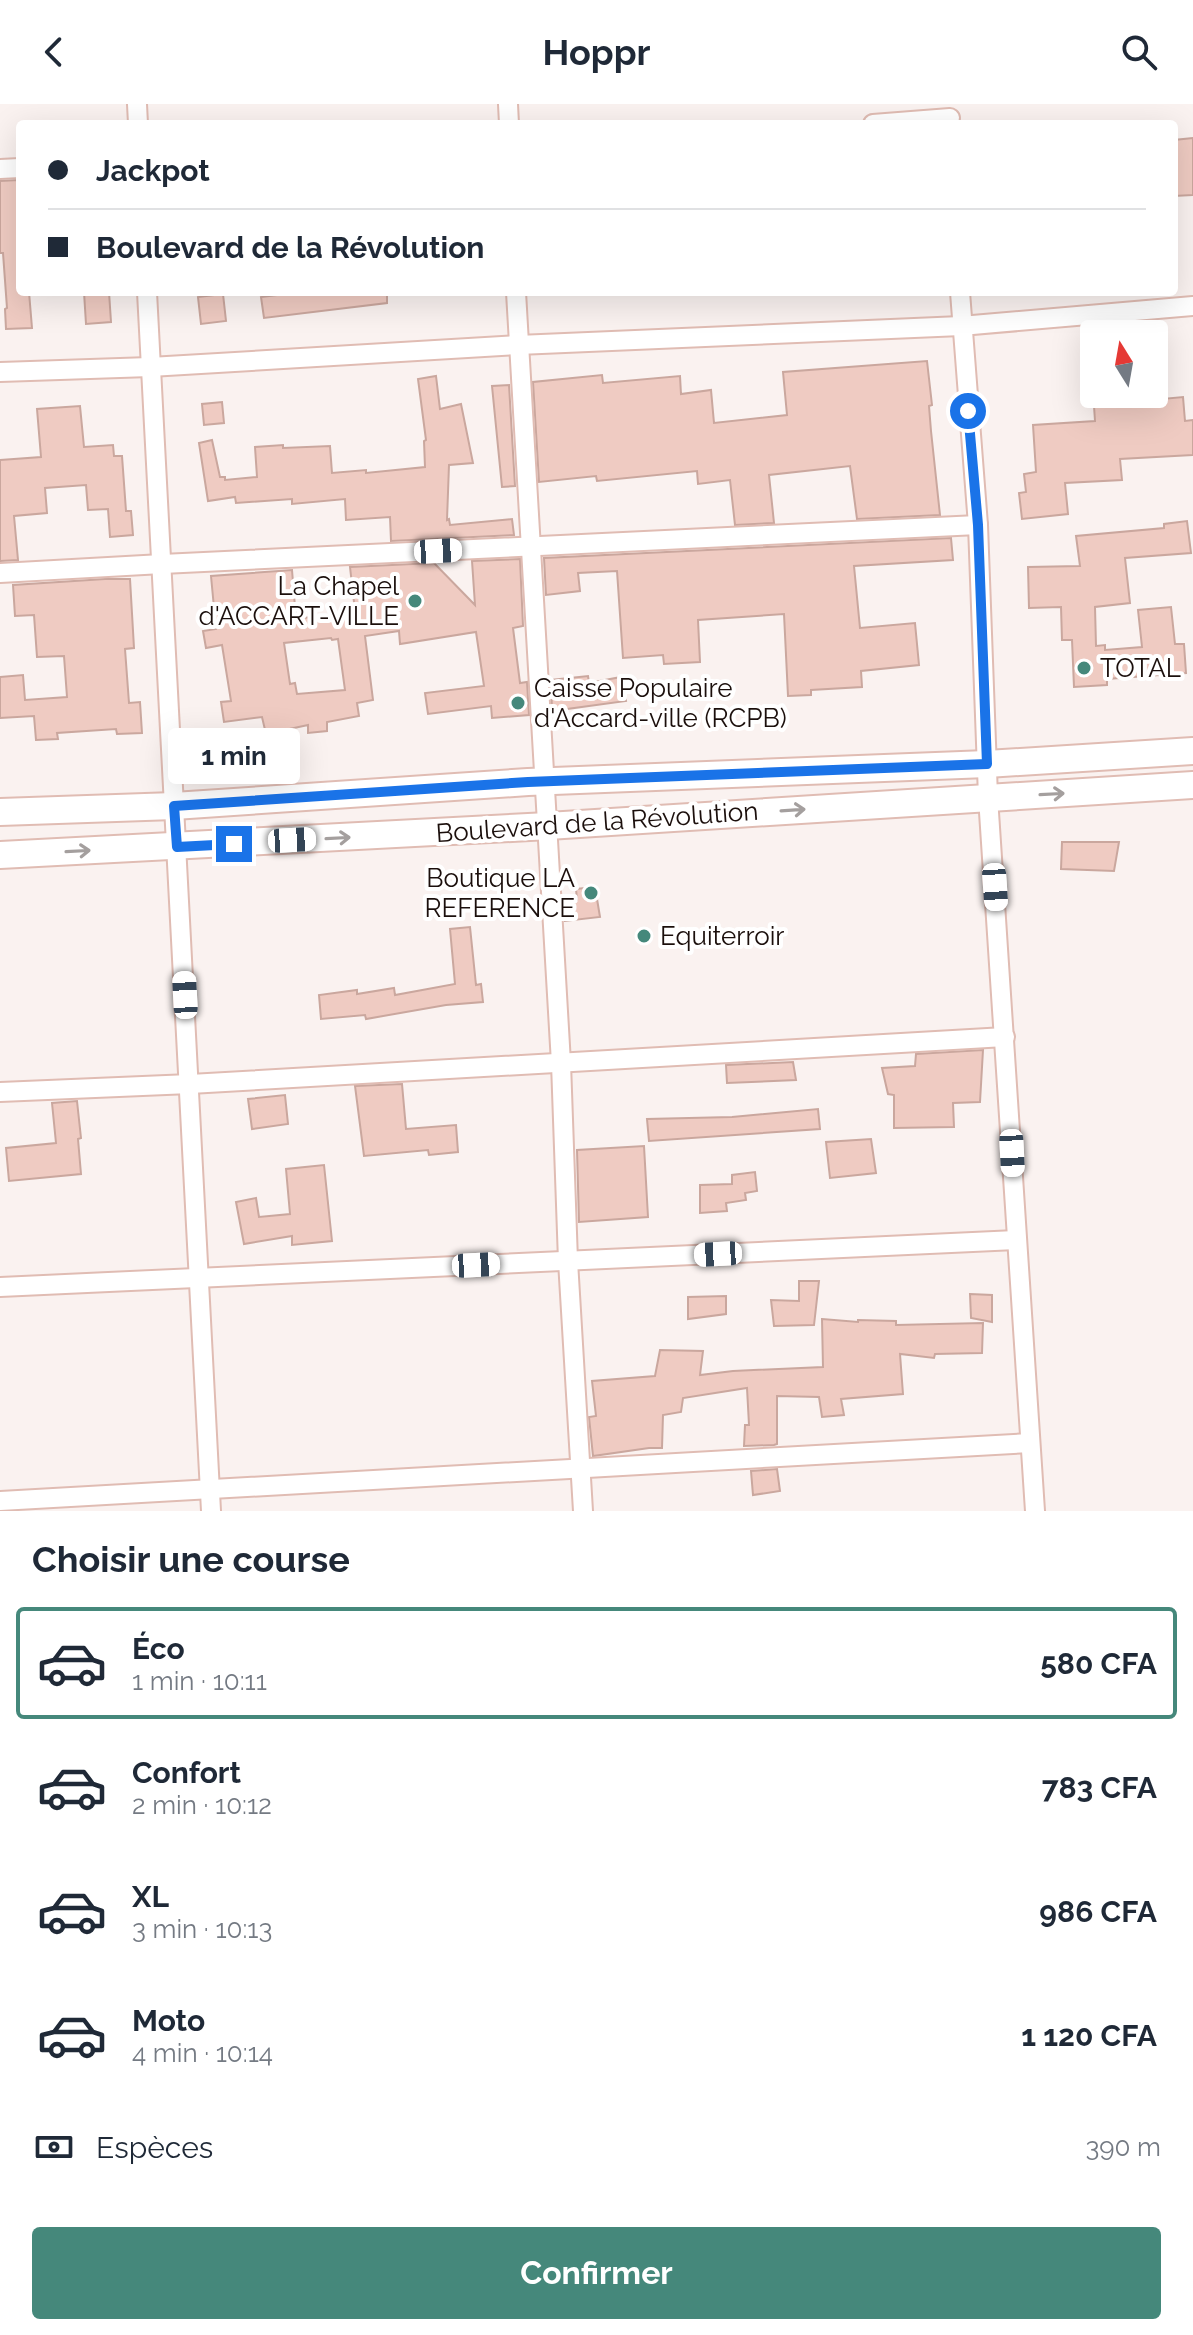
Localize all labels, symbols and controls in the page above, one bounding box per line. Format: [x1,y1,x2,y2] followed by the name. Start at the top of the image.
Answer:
[32,30,76,74] icon: back
[1117,30,1161,74] icon: search
[543,31,650,73] text: Hoppr
[96,153,210,188] text: Jackpot
[96,230,484,265] text: Boulevard de la Révolution
[1080,320,1168,408] north arrow
[1080,320,1168,408] map controls
[950,393,986,429] route start
[413,538,463,564] car
[198,571,400,631] place label: La Chapel d'ACCART-VILLE
[406,592,424,610] marker: La Chapel d'ACCART-VILLE
[1100,653,1181,683] place label: TOTAL
[1075,659,1093,677] marker: TOTAL
[534,673,787,733] place label: Caisse Populaire d'Accard-ville (RCPB)
[509,694,527,712] marker: Caisse Populaire d'Accard-ville (RCPB)
[168,728,300,784] callout: 1 min
[201,741,267,771] text: 1 min
[1038,786,1065,801] one-way arrow
[435,796,759,848] street label: Boulevard de la Révolution
[779,802,806,817] one-way arrow
[216,826,252,862] route end
[267,827,317,853] car
[324,830,351,845] one-way arrow
[64,844,91,859] one-way arrow
[981,862,1009,912] car
[424,863,575,923] place label: Boutique LA REFERENCE
[582,884,600,902] marker: Boutique LA REFERENCE
[660,921,784,951] place label: Equiterroir
[635,927,653,945] marker: Equiterroir
[172,970,198,1020] car
[999,1128,1025,1178] car
[693,1241,743,1267] car
[451,1252,501,1278] car
[32,1538,350,1580] text: Choisir une course
[36,1627,108,1699] icon: car
[132,1631,185,1666] text: Éco
[1040,1646,1157,1681] text: 580 CFA
[132,1666,267,1696] text: 1 min · 10:11
[36,1751,108,1823] icon: car
[132,1755,241,1790] text: Confort
[1042,1770,1157,1805] text: 783 CFA
[132,1790,272,1820] text: 2 min · 10:12
[36,1875,108,1947] icon: car
[132,1879,169,1914] text: XL
[1039,1894,1157,1929] text: 986 CFA
[132,1914,272,1944] text: 3 min · 10:13
[36,1999,108,2071] icon: car
[132,2003,205,2038] text: Moto
[1021,2018,1157,2053] text: 1 120 CFA
[132,2038,273,2068] text: 4 min · 10:14
[32,2125,76,2169] icon: cash
[96,2130,213,2165] text: Espèces
[1085,2132,1161,2162] text: 390 m
[32,2227,1161,2319] button: Confirmer

